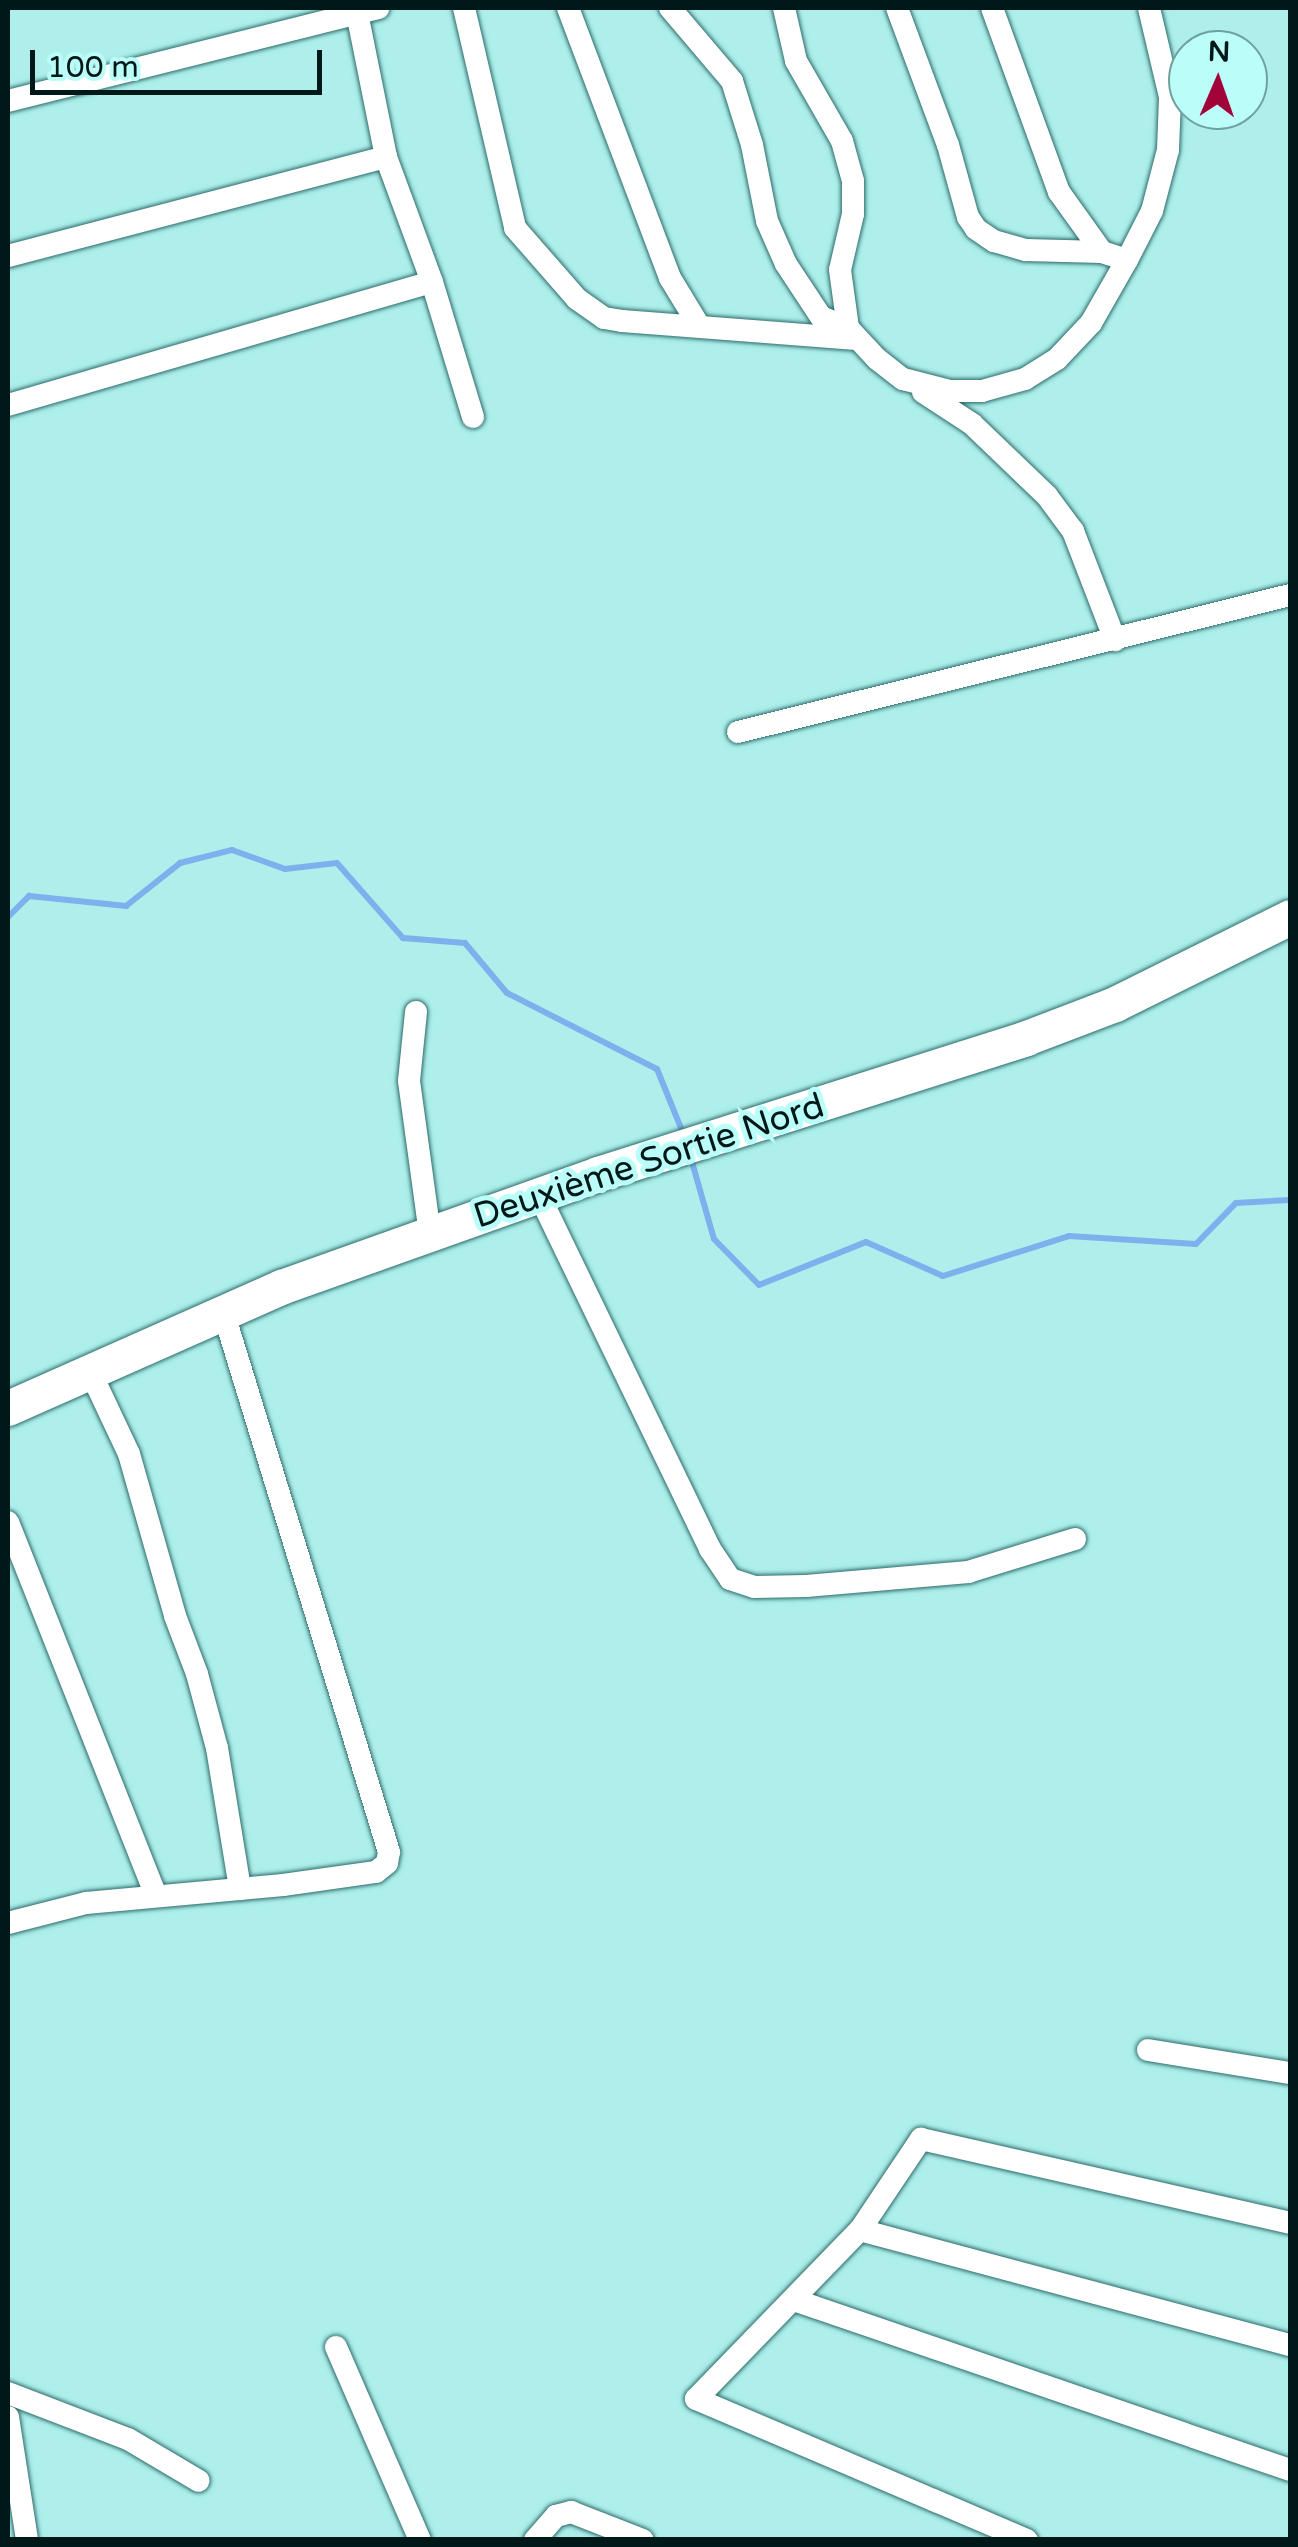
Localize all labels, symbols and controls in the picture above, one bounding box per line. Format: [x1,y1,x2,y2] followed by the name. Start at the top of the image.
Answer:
[35,30,328,92] scale bar
[1168,30,1268,130] north arrow
[1207,35,1231,69] text: N
[47,49,139,86] text: 100 m
[469,1084,829,1238] street label: Deuxième Sortie Nord

